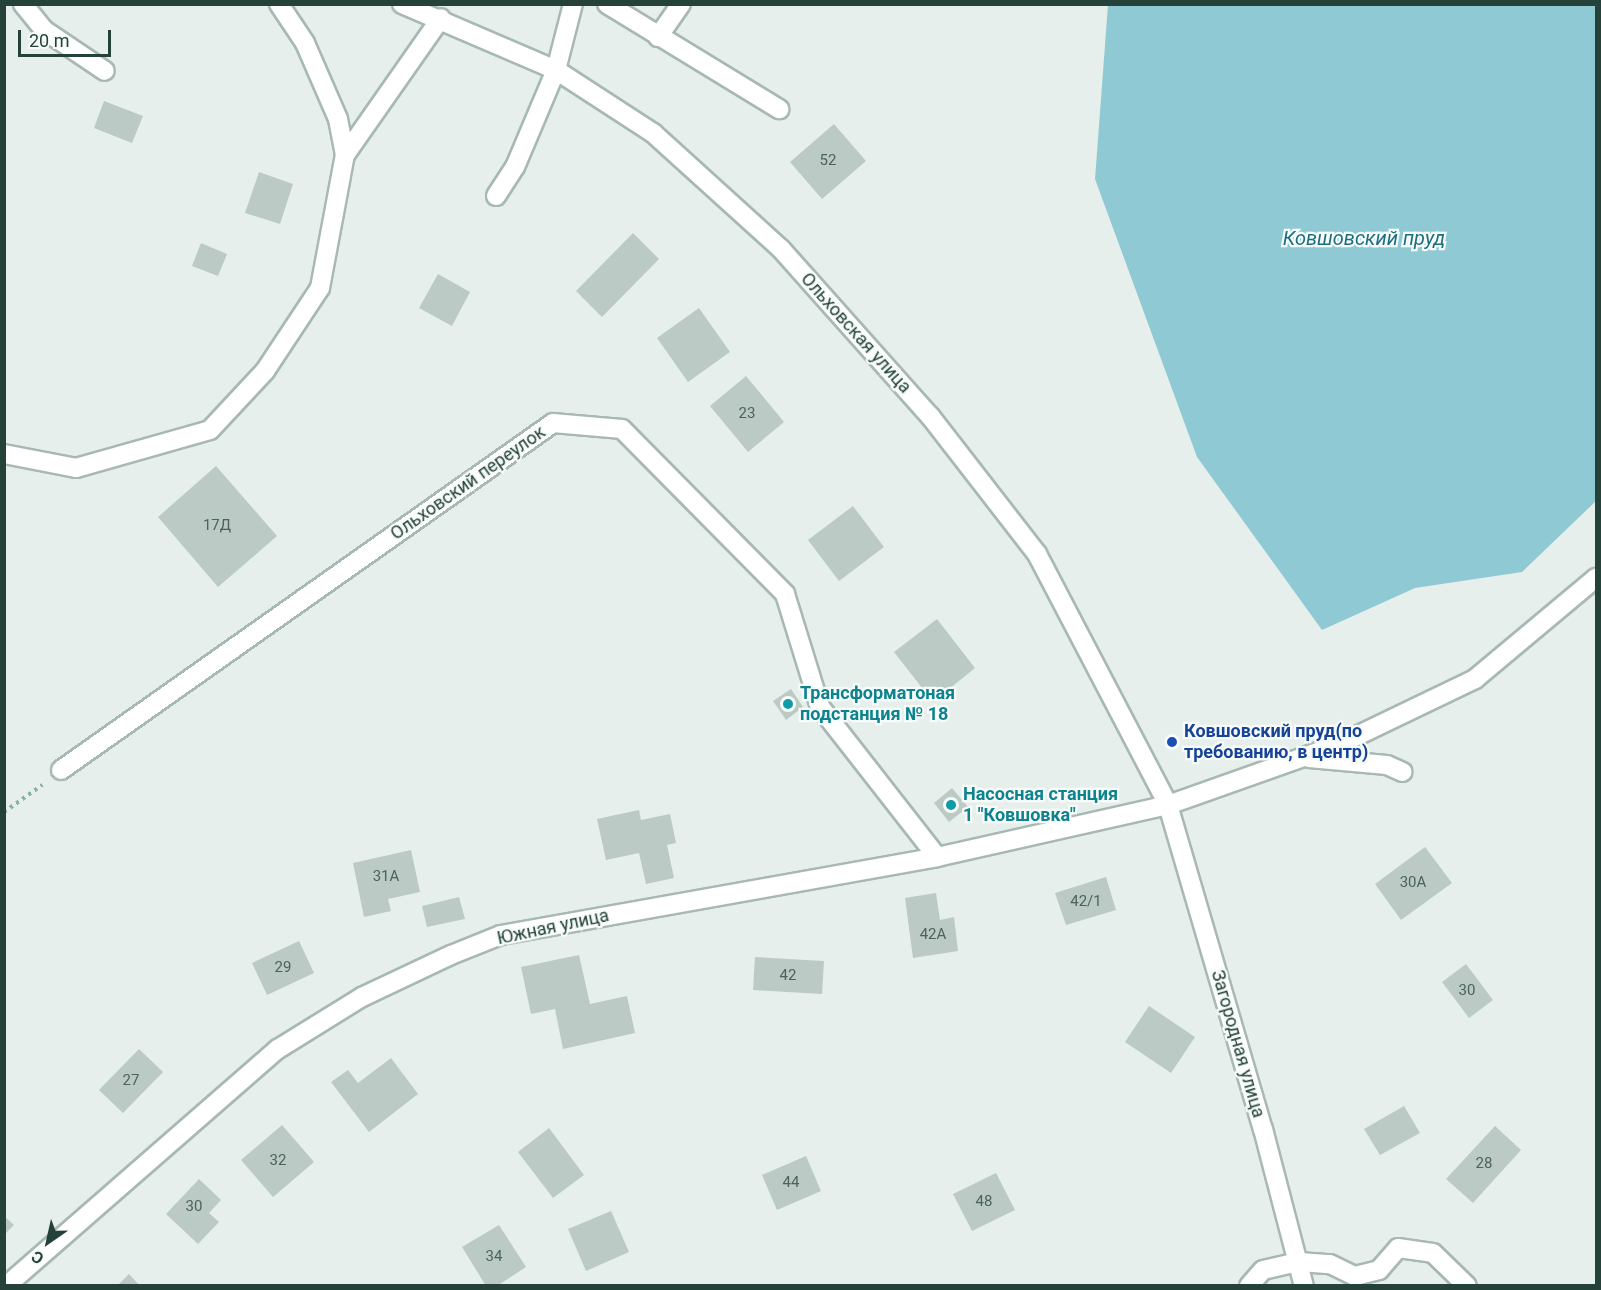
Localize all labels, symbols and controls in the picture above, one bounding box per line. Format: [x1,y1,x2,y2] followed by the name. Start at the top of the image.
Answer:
[21,18,114,56] scale bar
[29,30,69,51] text: 20 m
[820,152,836,170] house number: 52
[1283,226,1445,250] water label: Ковшовский пруд
[796,268,916,398] street label: Ольховская улица
[739,405,755,423] house number: 23
[386,421,550,545] street label: Ольховский переулок
[203,517,231,535] house number: 17Д
[800,683,955,726] place label: Трансформатоная подстанция № 18
[781,697,795,711] marker: Трансформатоная подстанция № 18
[1184,721,1368,764] place label: Ковшовский пруд(по требованию, в центр)
[1165,735,1179,749] marker: Ковшовский пруд(по требованию, в центр)
[963,784,1118,826] place label: Насосная станция 1 "Ковшовка"
[944,798,958,812] marker: Насосная станция 1 "Ковшовка"
[373,868,399,886] house number: 31А
[1400,874,1426,892] house number: 30А
[1070,893,1102,911] house number: 42/1
[495,905,611,949] street label: Южная улица
[920,926,946,944] house number: 42А
[275,959,291,977] house number: 29
[780,967,796,985] house number: 42
[1207,968,1269,1120] street label: Загородная улица
[1459,982,1475,1000] house number: 30
[123,1072,139,1090] house number: 27
[270,1152,286,1170] house number: 32
[1476,1155,1492,1173] house number: 28
[783,1174,799,1192] house number: 44
[976,1193,992,1211] house number: 48
[186,1198,202,1216] house number: 30
[18,1212,78,1272] north arrow
[28,1247,47,1268] text: С
[486,1248,502,1266] house number: 34

